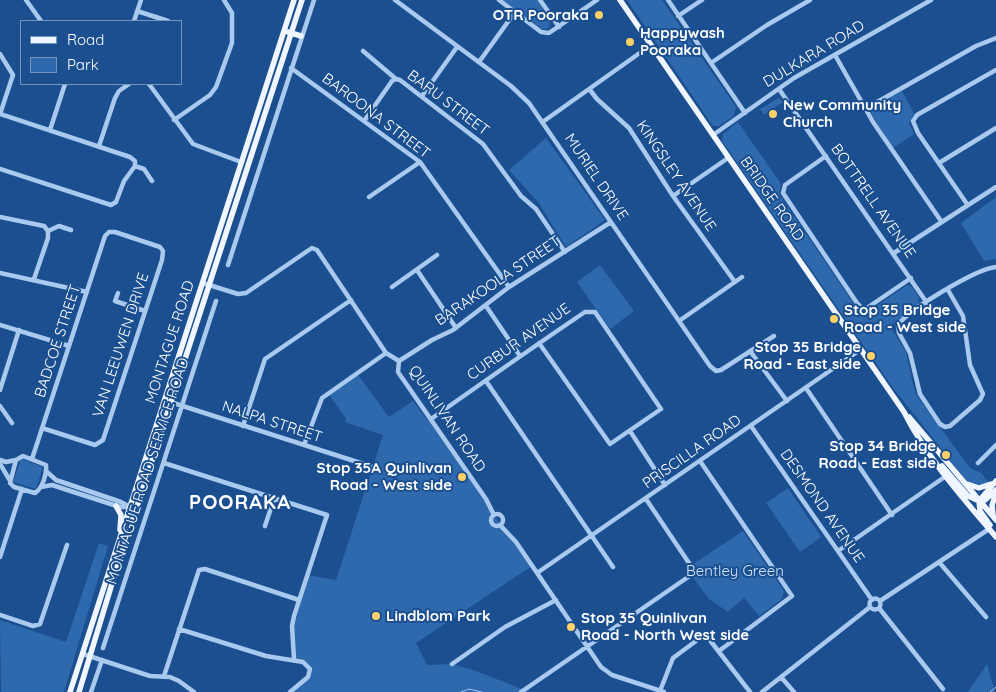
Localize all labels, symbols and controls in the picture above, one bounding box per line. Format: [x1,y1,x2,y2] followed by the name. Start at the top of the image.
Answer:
[493,6,589,24] place label: OTR Pooraka
[593,9,605,21] marker: OTR Pooraka
[760,17,868,91] street label: DULKARA ROAD
[20,20,182,85] legend
[640,24,725,59] place label: Happywash Pooraka
[67,30,104,49] text: Road
[624,36,636,48] marker: Happywash Pooraka
[67,55,99,74] text: Park
[404,66,492,140] street label: BARU STREET
[318,69,434,163] street label: BAROONA STREET
[783,96,901,131] place label: New Community Church
[767,108,779,120] marker: New Community Church
[632,117,720,235] street label: KINGSLEY AVENUE
[560,130,632,224] street label: MURIEL DRIVE
[827,141,919,261] street label: BOTTRELL AVENUE
[736,153,808,245] street label: BRIDGE ROAD
[432,232,564,330] street label: BARAKOOLA STREET
[89,270,153,420] street label: VAN LEEUWEN DRIVE
[142,278,198,406] street label: MONTAGUE ROAD
[31,282,85,400] street label: BADCOE STREET
[464,300,574,384] street label: CURBUR AVENUE
[844,301,966,336] place label: Stop 35 Bridge Road - West side
[828,313,840,325] marker: Stop 35 Bridge Road - West side
[744,338,861,373] place label: Stop 35 Bridge Road - East side
[865,350,877,362] marker: Stop 35 Bridge Road - East side
[103,355,193,587] street label: MONTAGUE ROAD SERVICE ROAD
[405,362,489,476] street label: QUINLIVAN ROAD
[220,397,324,447] street label: NALPA STREET
[639,411,745,493] street label: PRISCILLA ROAD
[819,437,936,472] place label: Stop 34 Bridge Road - East side
[776,446,868,566] street label: DESMOND AVENUE
[940,449,952,461] marker: Stop 34 Bridge Road - East side
[317,459,452,494] place label: Stop 35A Quinlivan Road - West side
[456,471,468,483] marker: Stop 35A Quinlivan Road - West side
[188,491,292,515] district label: POORAKA
[686,562,784,580] park label: Bentley Green
[386,607,490,625] place label: Lindblom Park
[581,609,749,644] place label: Stop 35 Quinlivan Road - North West side
[370,610,382,622] marker: Lindblom Park
[565,621,577,633] marker: Stop 35 Quinlivan Road - North West side

